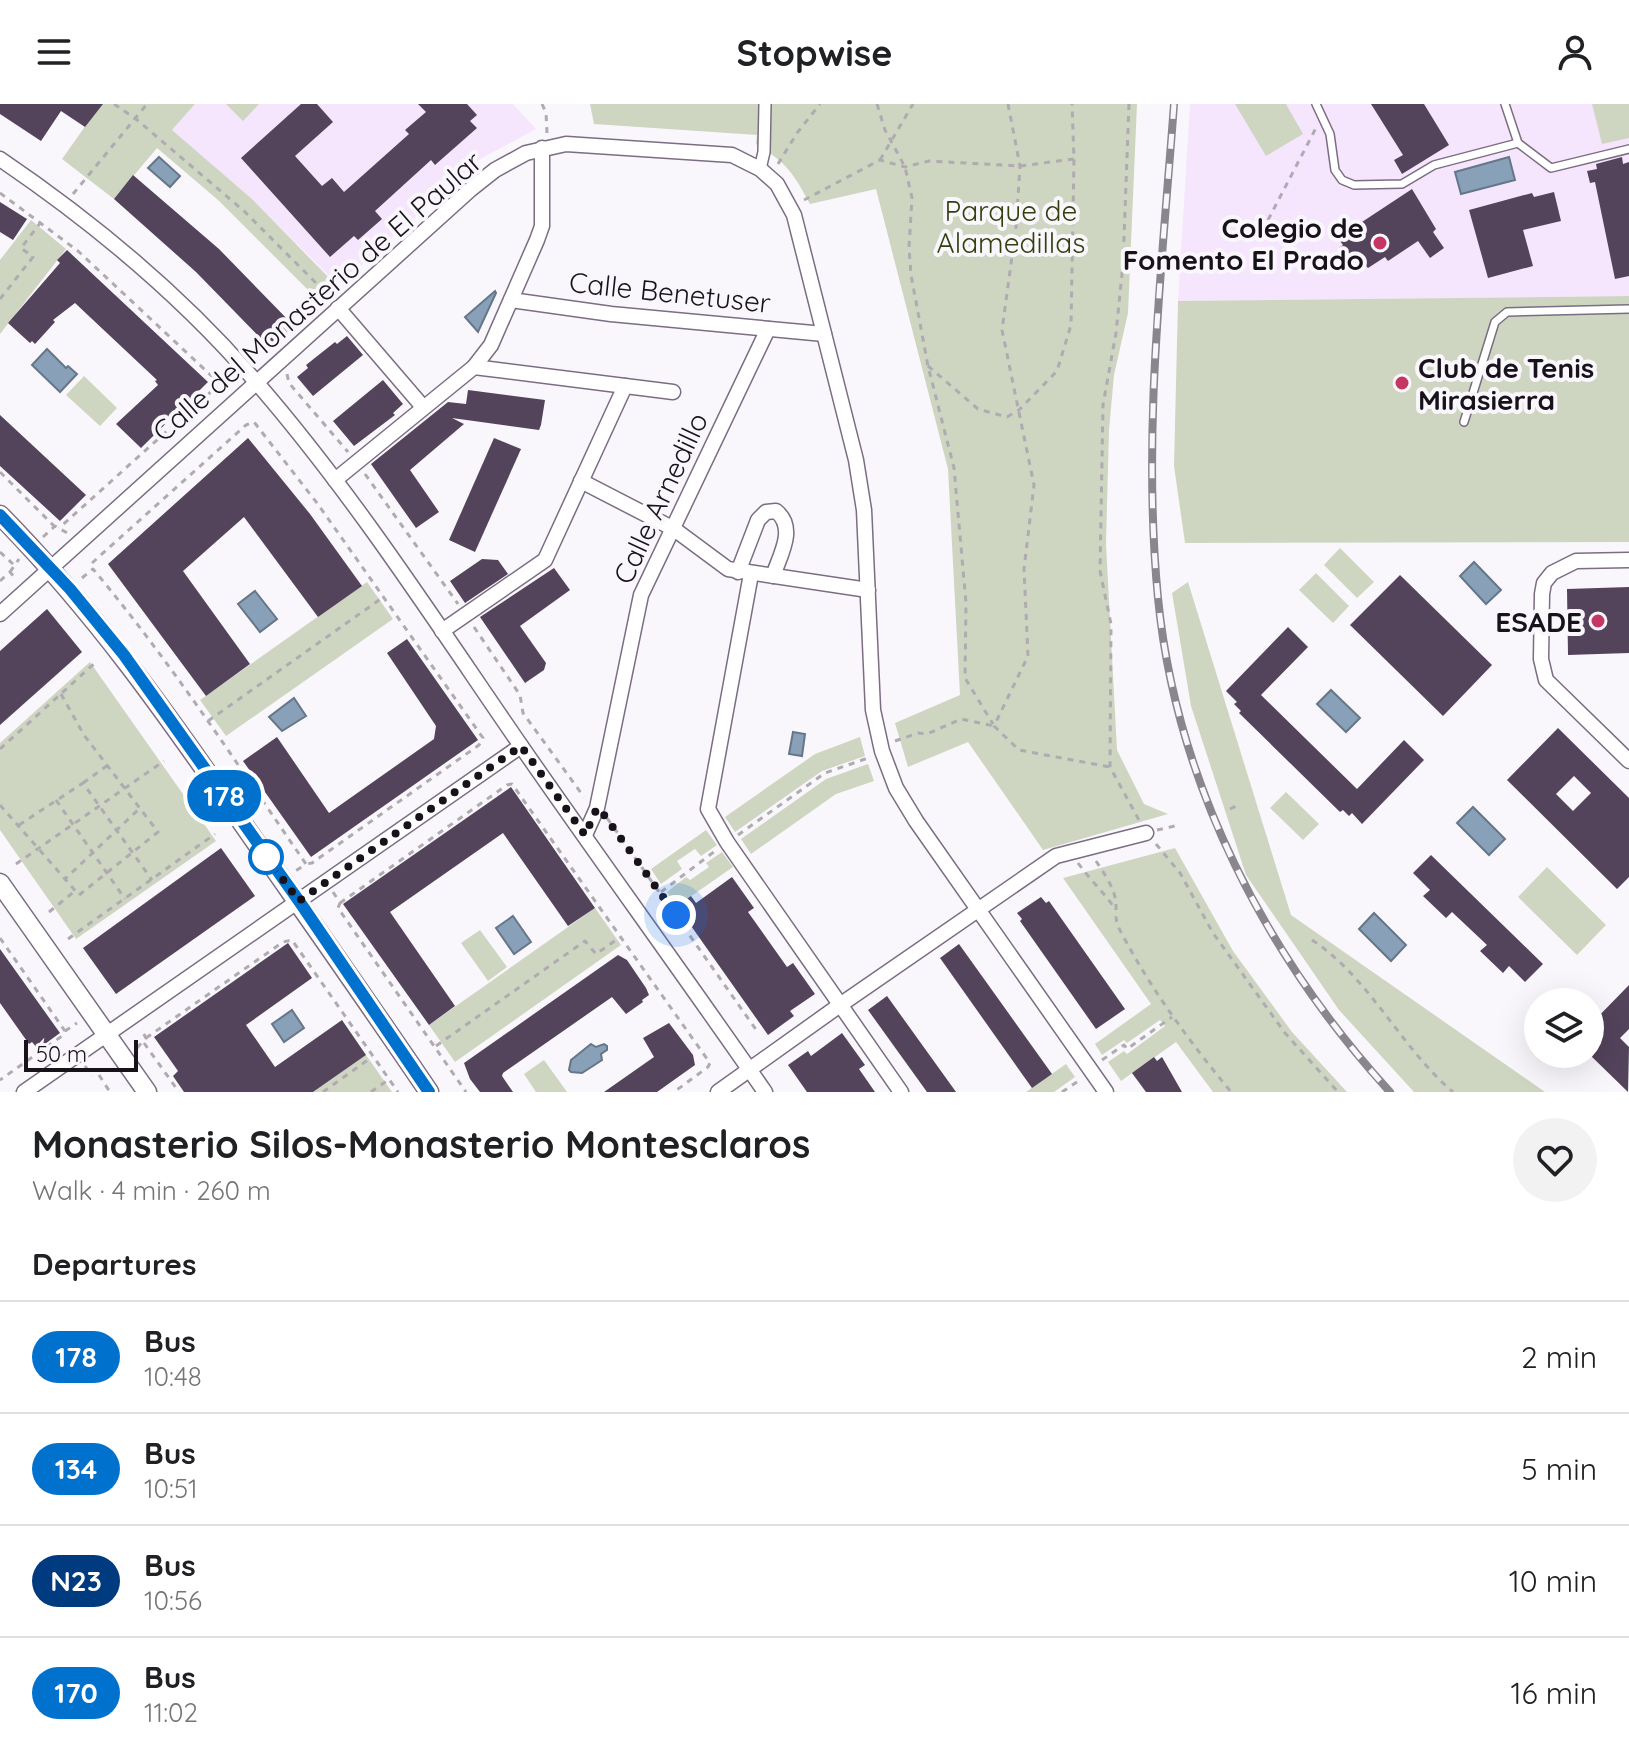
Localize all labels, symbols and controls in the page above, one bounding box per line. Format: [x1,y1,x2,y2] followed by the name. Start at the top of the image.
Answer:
[32,30,76,74] icon: menu
[737,30,892,75] text: Stopwise
[1553,30,1597,74] icon: person
[145,143,489,449] street label: Calle del Monasterio de El Paular
[937,193,1085,260] park label: Parque de Alamedillas
[1123,210,1364,277] place label: Colegio de Fomento El Prado
[1371,234,1389,252] marker: Colegio de Fomento El Prado
[567,264,773,320] street label: Calle Benetuser
[1418,350,1594,417] place label: Club de Tenis Mirasierra
[1393,374,1411,392] marker: Club de Tenis Mirasierra
[605,407,715,589] street label: Calle Arnedillo
[1495,604,1582,639] place label: ESADE
[1589,612,1607,630] marker: ESADE
[178,770,270,822] line badge: 178
[203,778,245,813] text: 178
[249,840,283,874] unlabelled marker
[656,895,696,935] your location
[1524,988,1604,1068] map controls
[1524,988,1604,1068] button: layers
[24,1036,138,1072] scale bar
[36,1040,87,1068] text: 50 m
[1513,1118,1597,1202] button: heart
[32,1120,810,1168] text: Monasterio Silos-Monasterio Montesclaros
[32,1174,271,1207] text: Walk · 4 min · 260 m
[32,1245,197,1283] text: Departures
[144,1322,196,1360] text: Bus
[1521,1338,1597,1376] text: 2 min
[55,1339,97,1374] text: 178
[144,1360,202,1393] text: 10:48
[144,1434,196,1472] text: Bus
[1521,1450,1597,1488] text: 5 min
[55,1451,97,1486] text: 134
[144,1472,198,1505] text: 10:51
[144,1546,196,1584] text: Bus
[1509,1562,1597,1600] text: 10 min
[50,1563,102,1598] text: N23
[144,1584,202,1617] text: 10:56
[144,1658,196,1696] text: Bus
[1510,1674,1597,1712] text: 16 min
[54,1675,98,1710] text: 170
[144,1696,198,1729] text: 11:02

